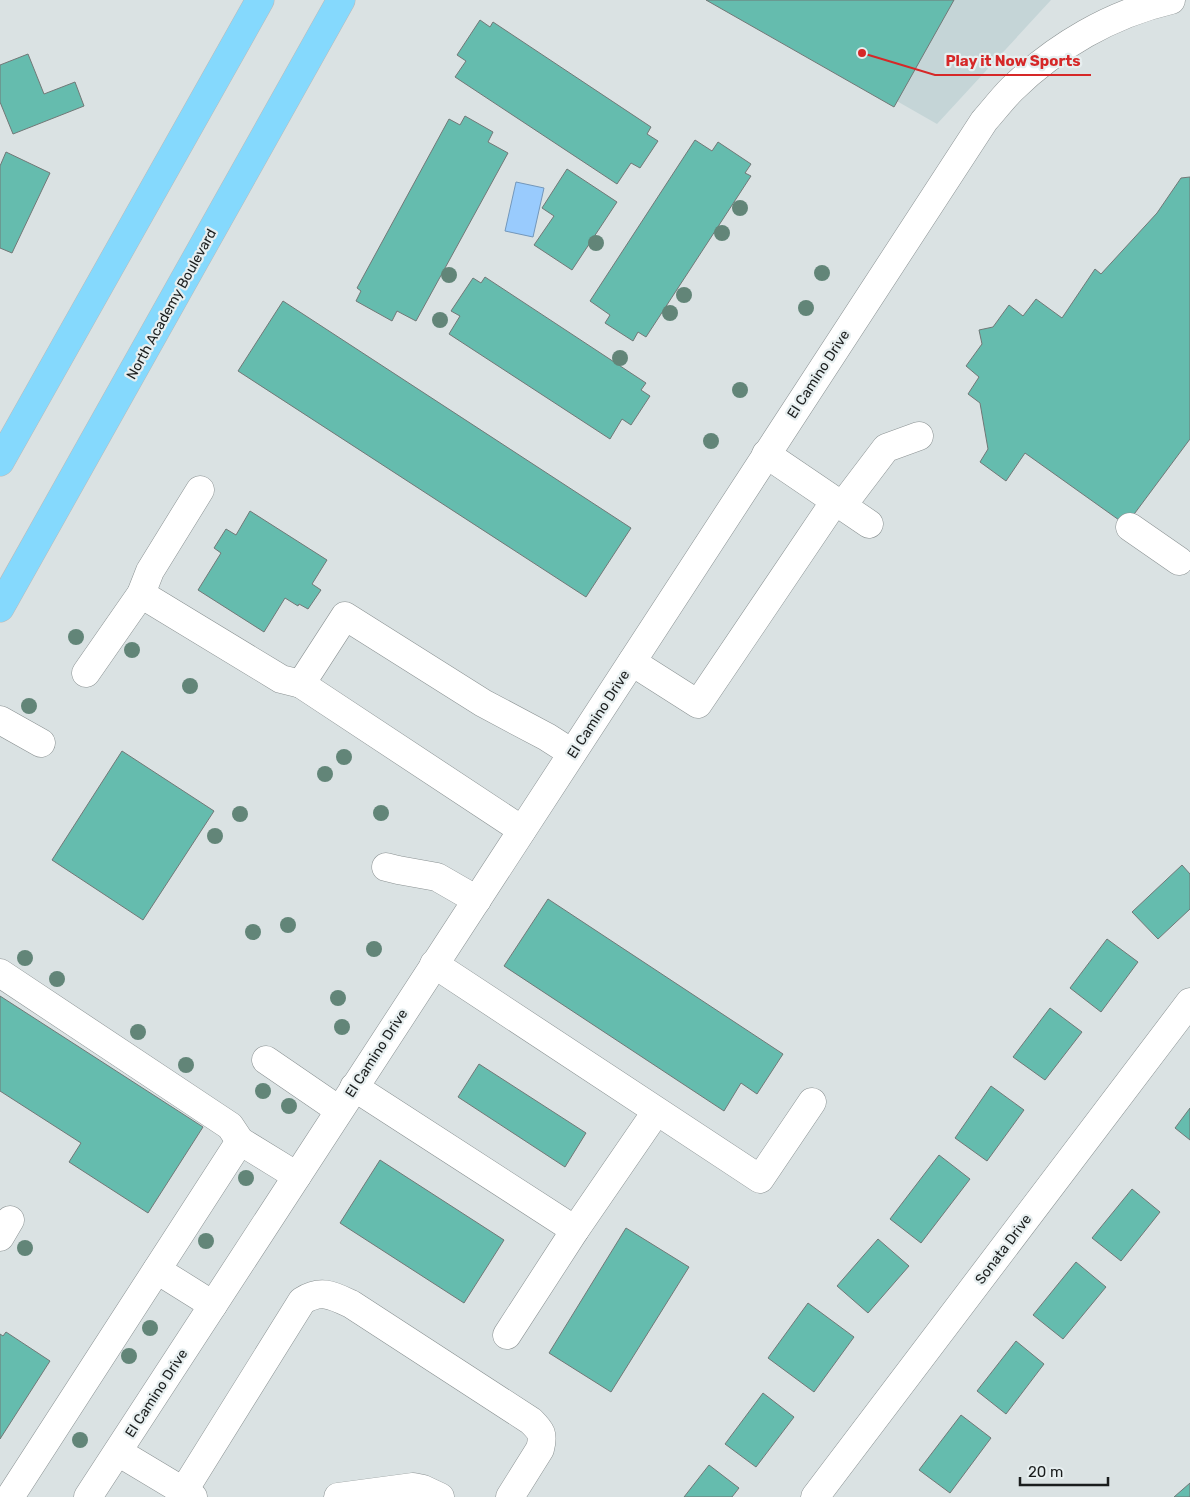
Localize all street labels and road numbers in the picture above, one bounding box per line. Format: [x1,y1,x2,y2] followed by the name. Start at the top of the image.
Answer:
[123,226,220,383] street label: North Academy Boulevard
[784,327,853,422] street label: El Camino Drive
[564,667,633,762] street label: El Camino Drive
[342,1006,411,1101] street label: El Camino Drive
[972,1211,1035,1288] street label: Sonata Drive
[122,1346,191,1441] street label: El Camino Drive

